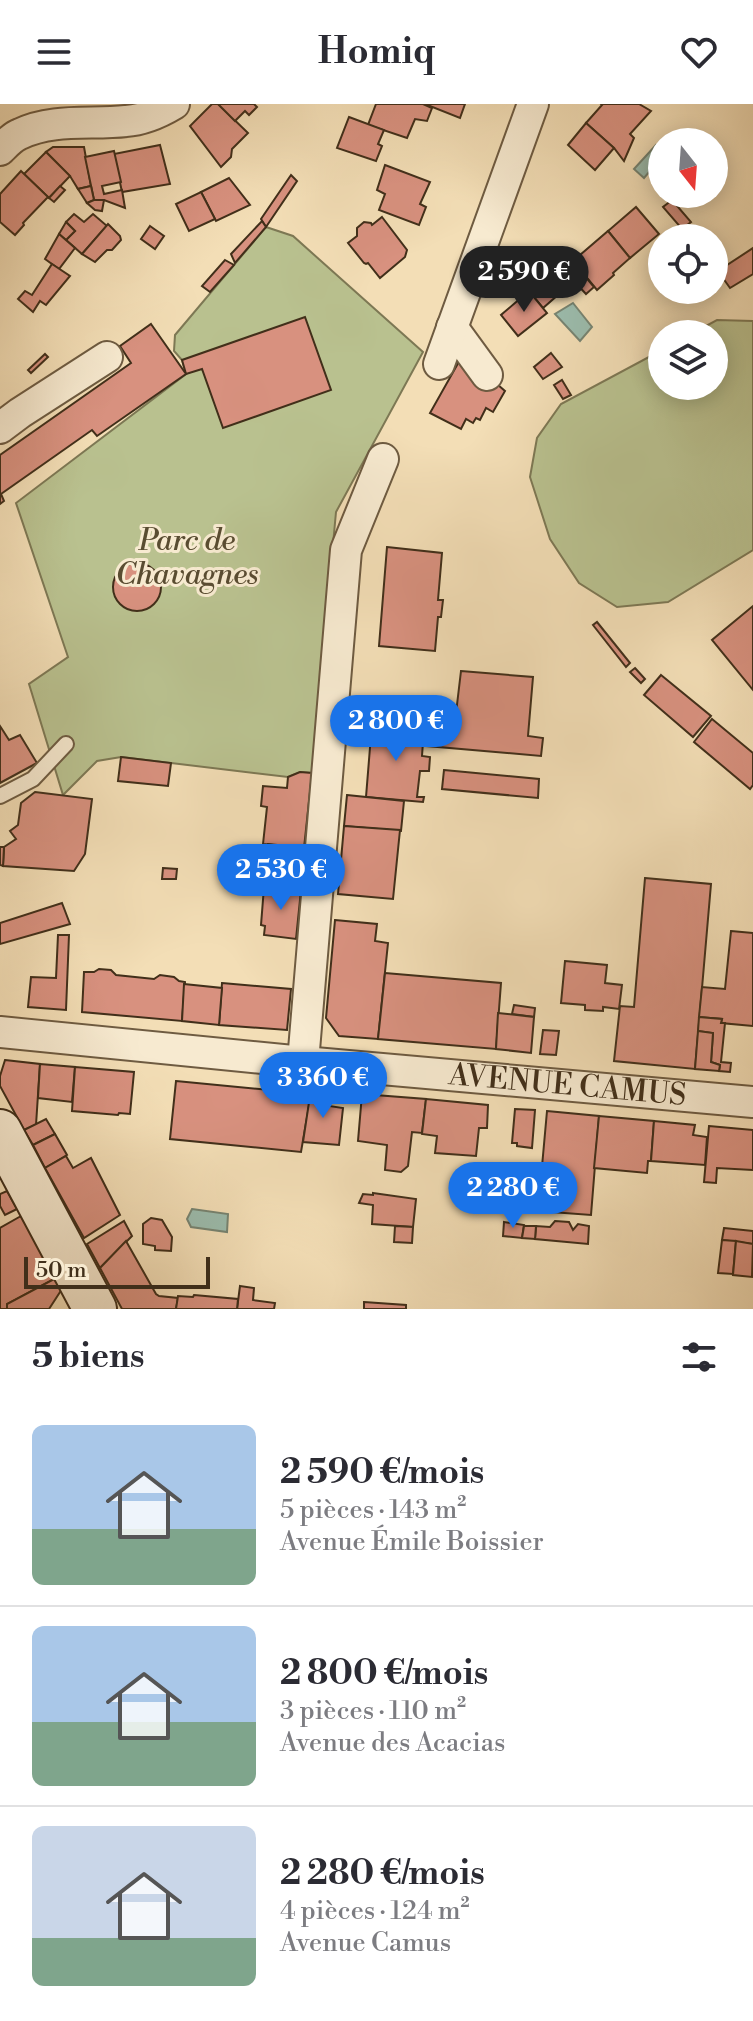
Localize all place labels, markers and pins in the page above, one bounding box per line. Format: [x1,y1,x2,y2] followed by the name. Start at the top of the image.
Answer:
[450,246,598,314] pin: 2 590 €
[322,695,470,763] pin: 2 800 €
[207,844,355,912] pin: 2 530 €
[249,1052,397,1120] pin: 3 360 €
[439,1162,587,1230] pin: 2 280 €

